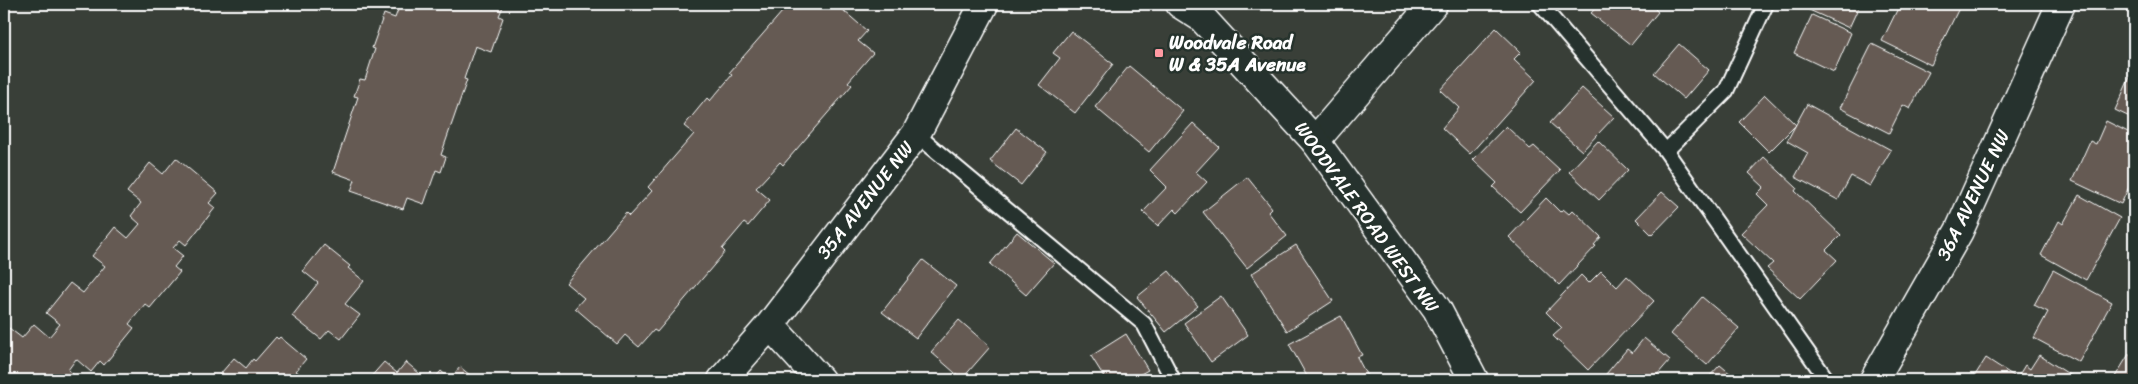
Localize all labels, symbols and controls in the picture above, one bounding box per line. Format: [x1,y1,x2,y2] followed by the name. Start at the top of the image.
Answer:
[1169,26,1306,81] place label: Woodvale Road W & 35A Avenue
[1153,47,1165,59] marker: Woodvale Road W & 35A Avenue
[1286,114,1448,320] street label: WOODVALE ROAD WEST NW
[1927,124,2019,266] street label: 36A AVENUE NW
[808,133,922,267] street label: 35A AVENUE NW

